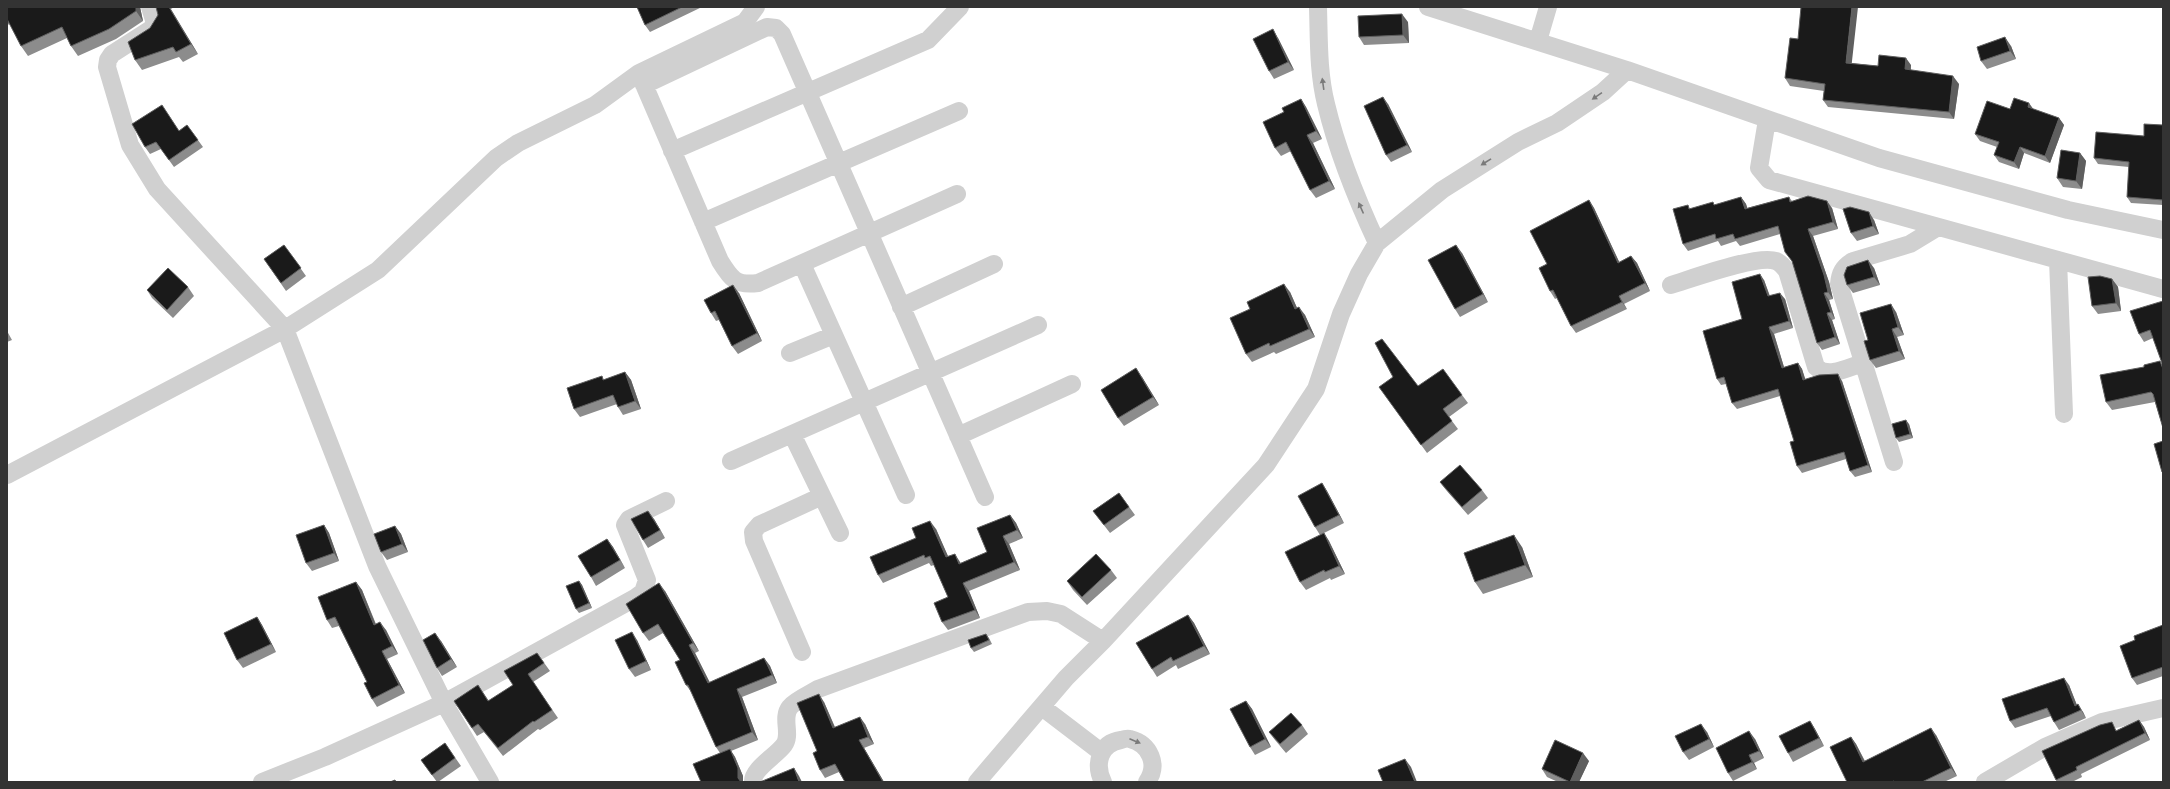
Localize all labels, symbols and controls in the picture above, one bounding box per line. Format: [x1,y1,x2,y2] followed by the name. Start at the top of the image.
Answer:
[1320,78,1326,90] one-way arrow
[1592,92,1602,100] one-way arrow
[1480,159,1492,166] one-way arrow
[1357,201,1363,213] one-way arrow
[1129,738,1140,744] one-way arrow

